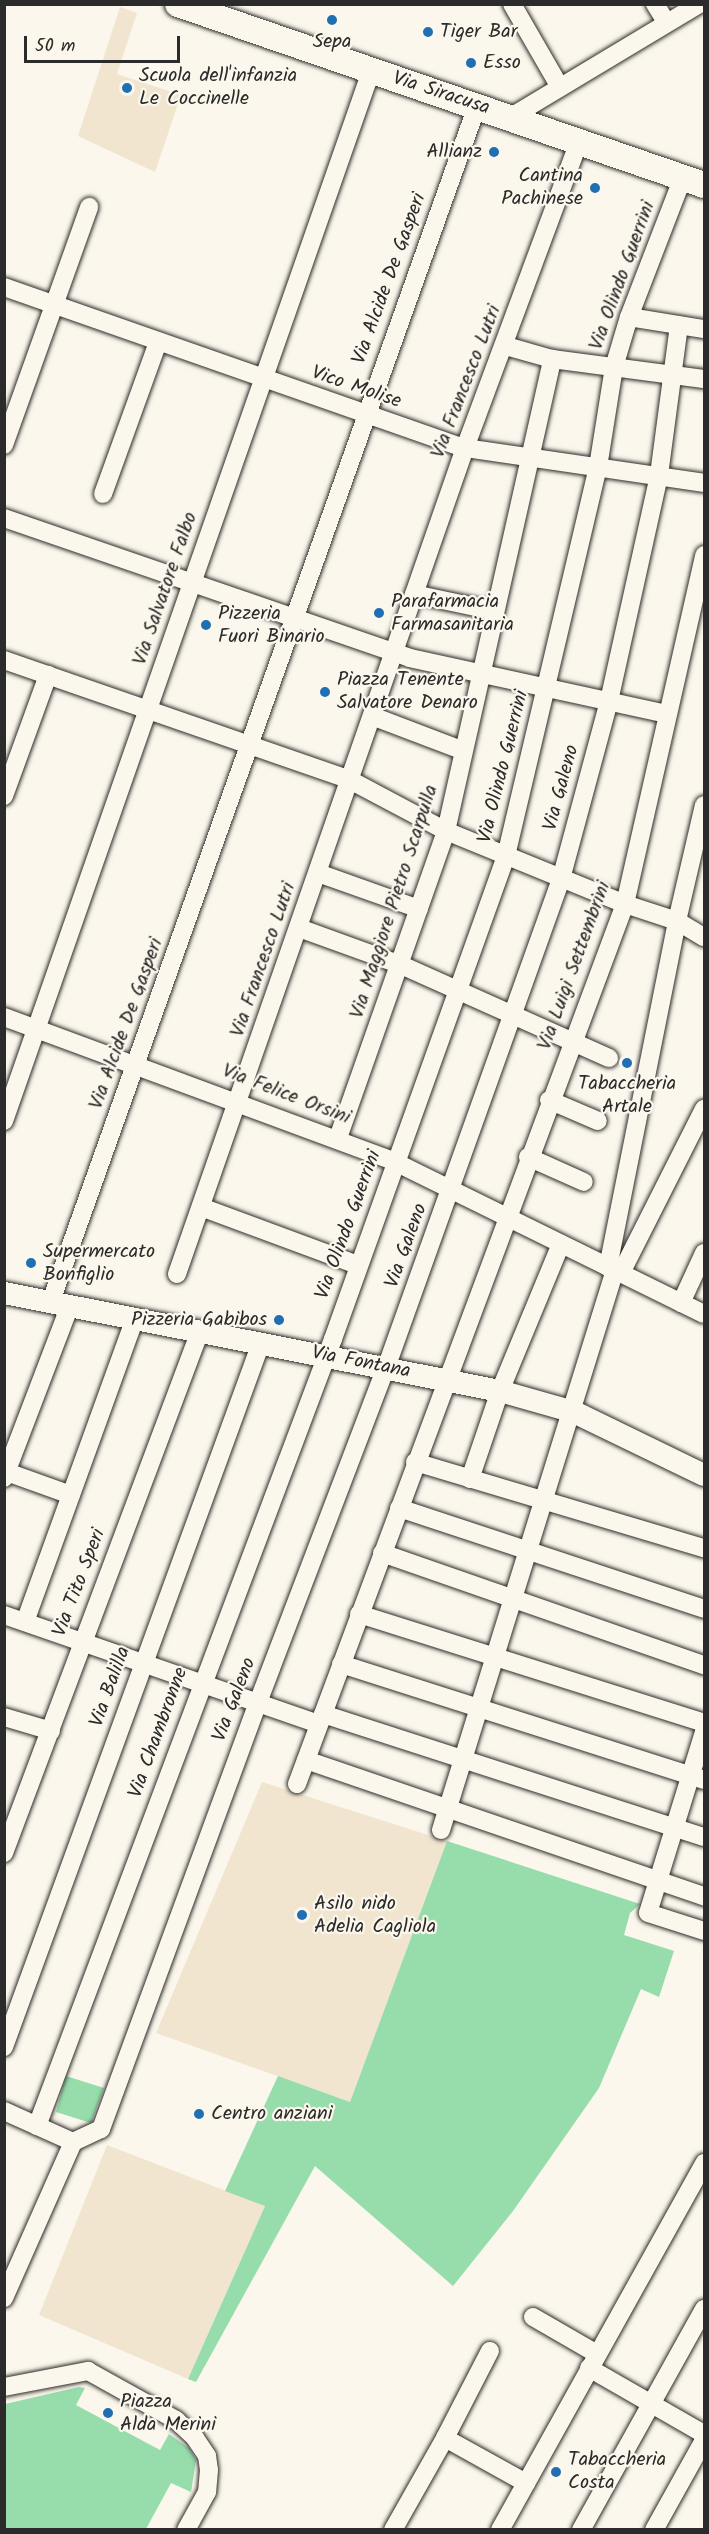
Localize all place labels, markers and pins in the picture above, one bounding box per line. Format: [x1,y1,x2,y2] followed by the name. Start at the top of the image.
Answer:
[325,13,339,27] marker: Sepa
[440,20,517,44] place label: Tiger Bar
[421,25,435,39] marker: Tiger Bar
[313,30,351,54] place label: Sepa
[483,51,521,75] place label: Esso
[464,56,478,70] marker: Esso
[139,64,297,111] place label: Scuola dell'infanzia Le Coccinelle
[120,81,134,95] marker: Scuola dell'infanzia Le Coccinelle
[426,140,482,164] place label: Allianz
[487,145,501,159] marker: Allianz
[501,164,583,211] place label: Cantina Pachinese
[588,181,602,195] marker: Cantina Pachinese
[391,590,514,637] place label: Parafarmacia Farmasanitaria
[218,602,325,649] place label: Pizzeria Fuori Binario
[372,606,386,620] marker: Parafarmacia Farmasanitaria
[199,618,213,632] marker: Pizzeria Fuori Binario
[337,668,478,715] place label: Piazza Tenente Salvatore Denaro
[318,685,332,699] marker: Piazza Tenente Salvatore Denaro
[620,1056,634,1070] marker: Tabaccheria Artale
[578,1072,676,1119] place label: Tabaccheria Artale
[43,1240,155,1287] place label: Supermercato Bonfiglio
[24,1256,38,1270] marker: Supermercato Bonfiglio
[131,1308,267,1332] place label: Pizzeria Gabibos
[272,1313,286,1327] marker: Pizzeria Gabibos
[314,1892,436,1939] place label: Asilo nido Adelia Cagliola
[295,1908,309,1922] marker: Asilo nido Adelia Cagliola
[211,2102,332,2126] place label: Centro anziani
[192,2107,206,2121] marker: Centro anziani
[120,2390,216,2437] place label: Piazza Alda Merini
[101,2406,115,2420] marker: Piazza Alda Merini
[568,2448,666,2495] place label: Tabaccheria Costa
[549,2465,563,2479] marker: Tabaccheria Costa

